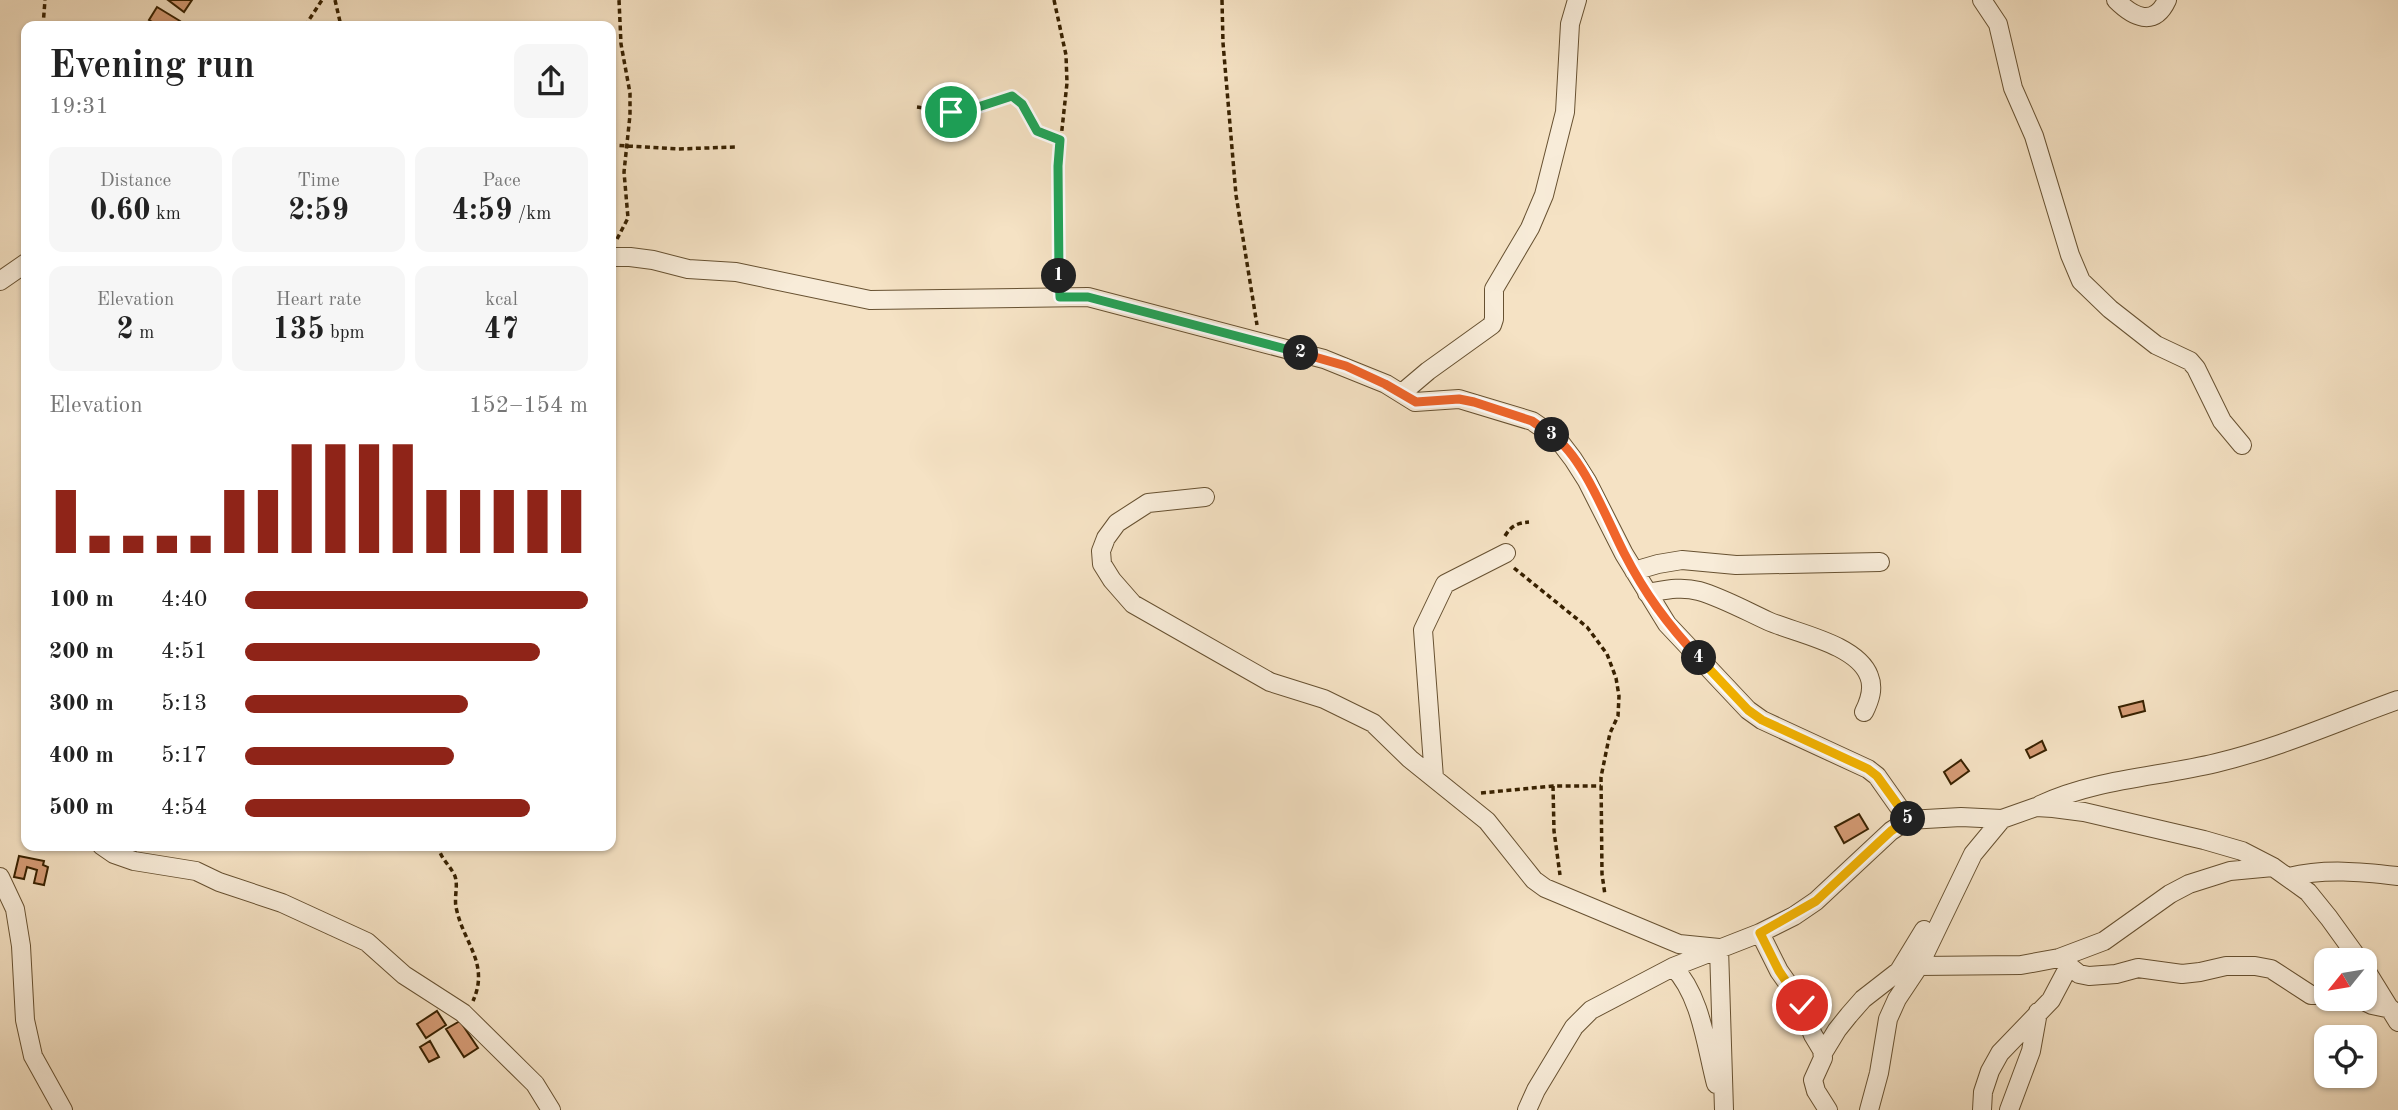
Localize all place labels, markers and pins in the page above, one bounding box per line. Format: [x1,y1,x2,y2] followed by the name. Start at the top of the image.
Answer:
[921,82,981,142] pin
[1042,258,1076,294] pin: 1
[1284,336,1318,370] pin: 2
[1534,418,1570,452] pin: 3
[1682,640,1716,676] pin: 4
[1890,802,1926,836] pin: 5
[1772,975,1832,1035] pin

